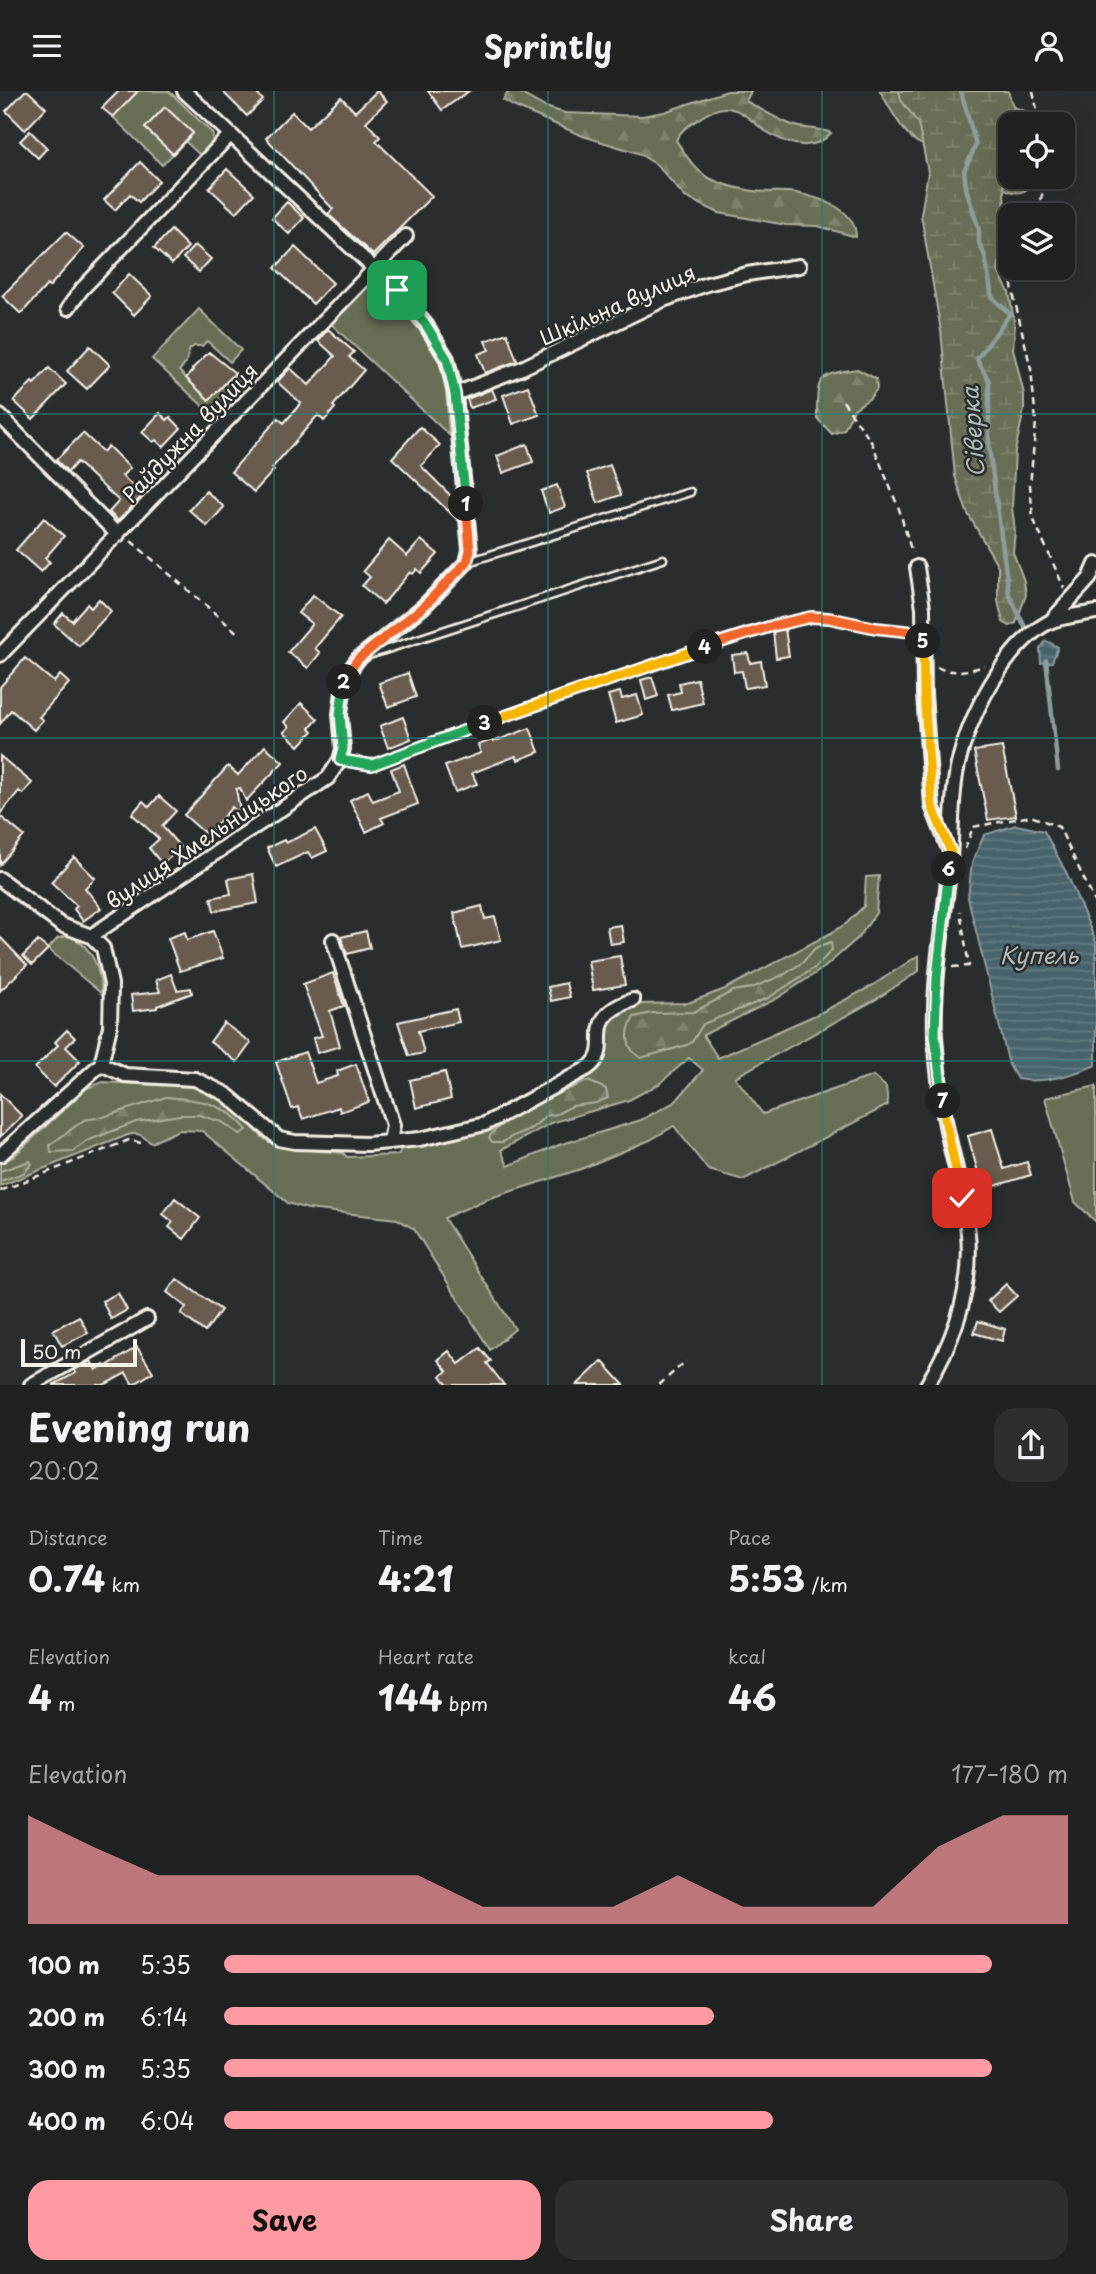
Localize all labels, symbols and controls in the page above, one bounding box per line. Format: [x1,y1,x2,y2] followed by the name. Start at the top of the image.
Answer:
[484,22,612,70] text: Sprintly
[28,27,66,65] icon: menu
[1030,27,1068,65] icon: person
[998,112,1075,280] map controls
[998,112,1075,189] button: locate
[998,203,1075,280] button: layers
[534,255,700,353] street label: Шкільна вулиця
[367,260,427,320] pin
[378,271,416,309] icon: arrive
[114,355,264,509] street label: Райдужна вулиця
[951,385,993,479] water label: Сіверка
[448,487,484,521] pin: 1
[461,489,470,517] text: 1
[906,623,940,659] pin: 5
[916,626,929,654] text: 5
[688,629,722,665] pin: 4
[698,632,711,660] text: 4
[326,665,362,699] pin: 2
[337,667,350,695] text: 2
[468,705,503,741] pin: 3
[478,708,491,736] text: 3
[99,756,313,916] street label: вулиця Хмельницького
[932,851,967,887] pin: 6
[942,854,955,882] text: 6
[1000,937,1079,972] water label: Купель
[926,1083,960,1119] pin: 7
[937,1086,948,1114] text: 7
[932,1168,992,1228] pin
[943,1179,981,1217] icon: check
[21,1336,136,1368] scale bar
[32,1337,81,1365] text: 50 m
[28,1398,250,1455] text: Evening run
[994,1408,1068,1482] button: share
[28,1453,100,1488] text: 20:02
[28,1523,108,1551] text: Distance
[378,1523,423,1551] text: Time
[728,1523,771,1551] text: Pace
[28,1551,105,1604] text: 0.74
[378,1551,453,1604] text: 4:21
[728,1551,805,1604] text: 5:53
[105,1570,140,1598] text: km
[805,1570,848,1598] text: /km
[28,1642,110,1670] text: Elevation
[378,1642,474,1670] text: Heart rate
[728,1642,766,1670] text: kcal
[28,1670,52,1723] text: 4
[378,1670,443,1723] text: 144
[728,1670,777,1723] text: 46
[52,1689,75,1717] text: m
[443,1689,488,1717] text: bpm
[28,1756,127,1791] text: Elevation
[951,1756,1068,1791] text: 177–180 m
[28,1947,100,1982] text: 100 m
[140,1947,191,1982] text: 5:35
[28,1999,105,2034] text: 200 m
[140,1999,188,2034] text: 6:14
[28,2051,106,2086] text: 300 m
[140,2051,191,2086] text: 5:35
[28,2103,106,2138] text: 400 m
[140,2103,195,2138] text: 6:04
[28,2180,541,2260] button: Save
[555,2180,1068,2260] button: Share

